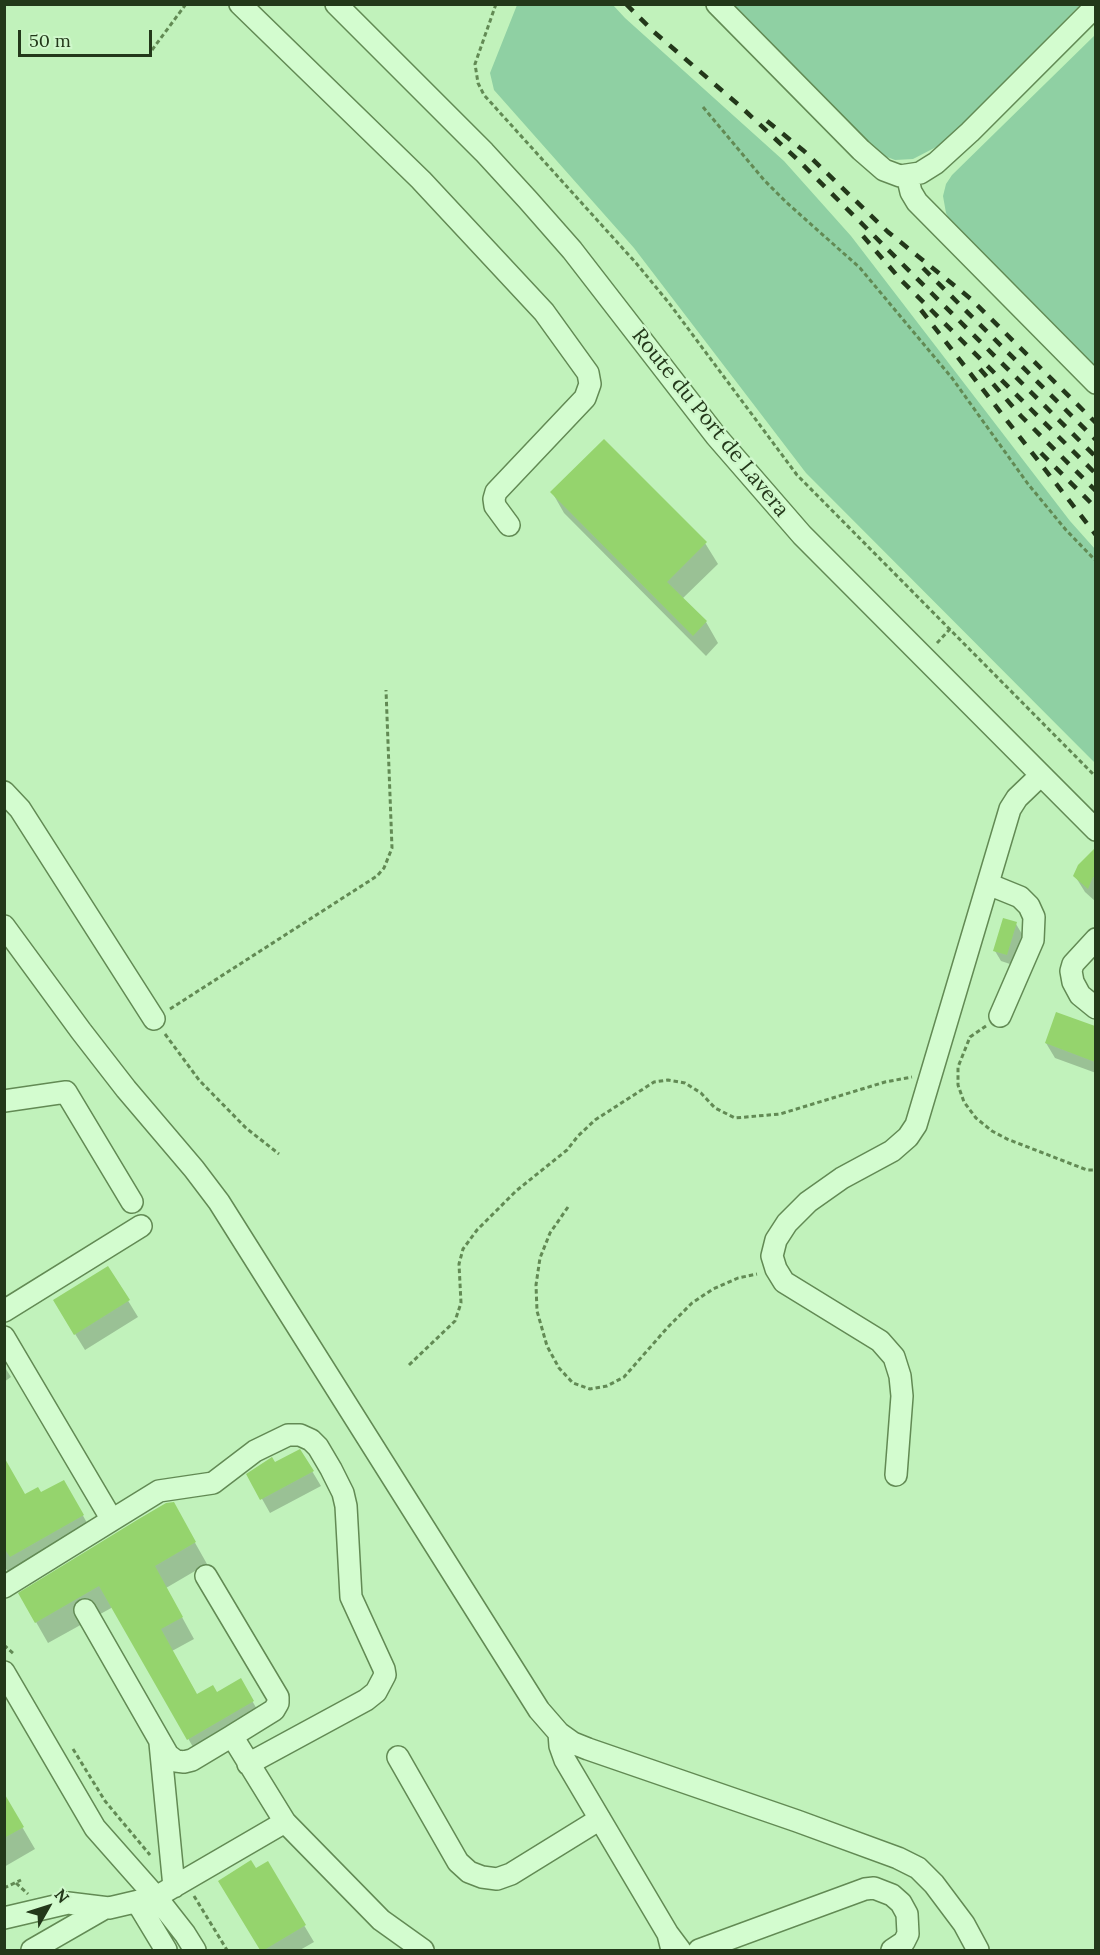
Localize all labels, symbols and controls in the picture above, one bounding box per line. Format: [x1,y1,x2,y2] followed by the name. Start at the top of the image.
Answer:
[21,18,154,56] scale bar
[29,29,71,52] text: 50 m
[626,324,794,522] street label: Route du Port de Lavera
[18,1877,78,1937] north arrow
[50,1885,74,1907] text: N

